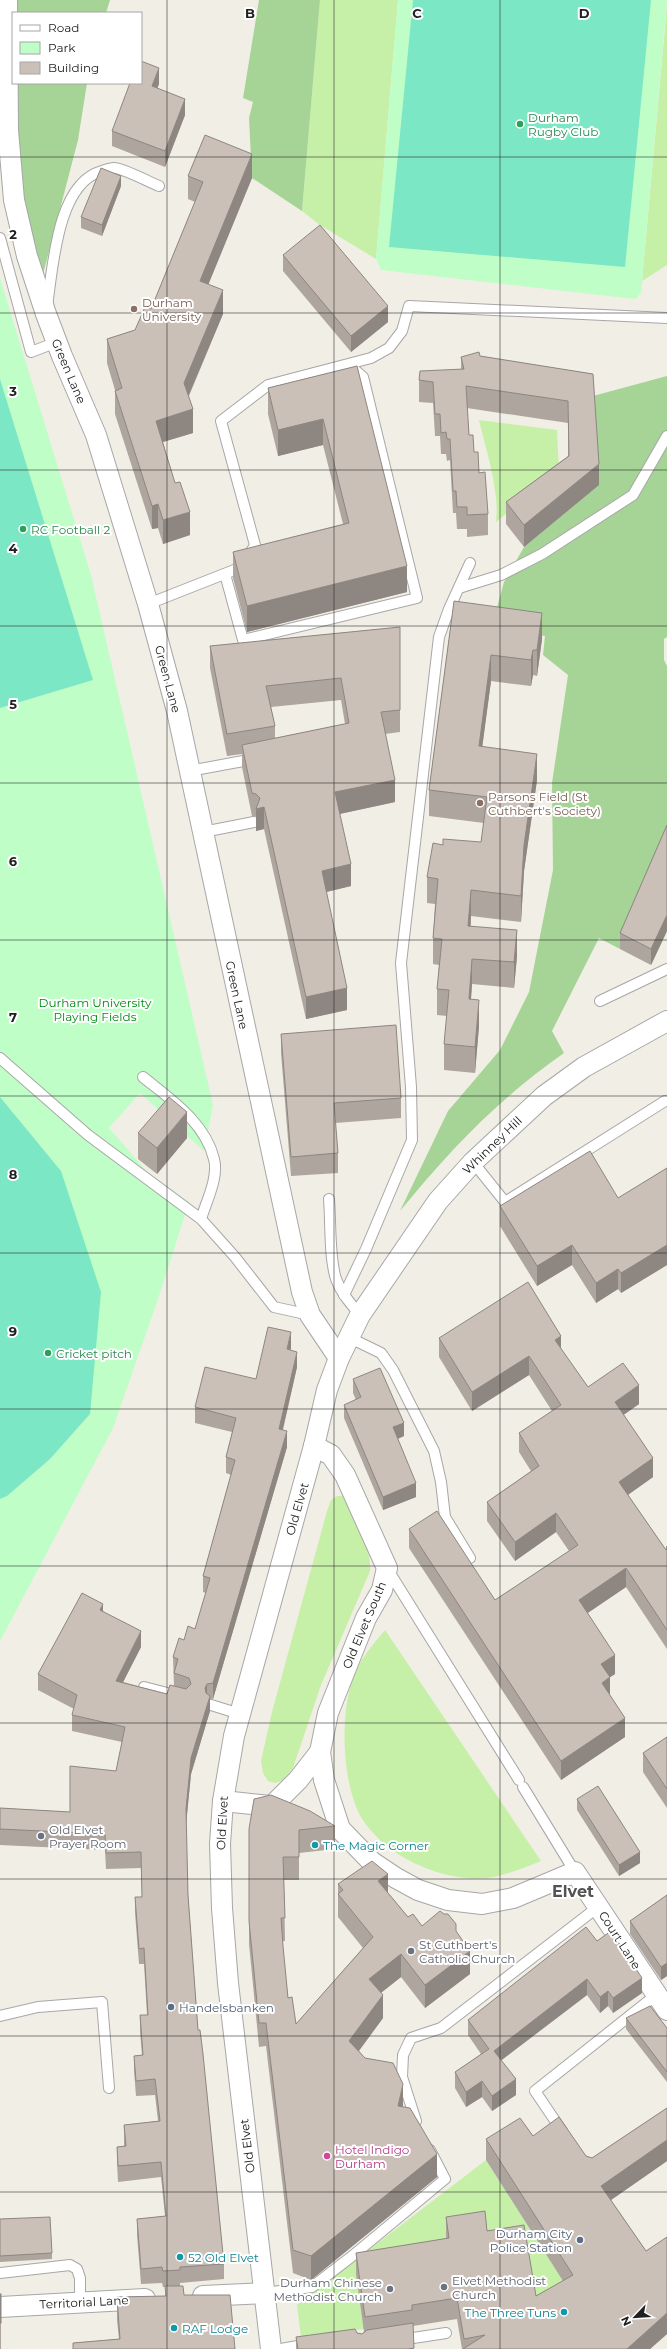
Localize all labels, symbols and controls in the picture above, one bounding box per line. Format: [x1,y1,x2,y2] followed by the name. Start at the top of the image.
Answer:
[245,5,255,21] text: B
[412,5,422,21] text: C
[579,5,590,21] text: D
[12,12,142,84] legend
[48,20,79,35] text: Road
[48,40,76,55] text: Park
[48,60,99,75] text: Building
[528,110,599,139] place label: Durham Rugby Club
[515,119,525,129] marker: Durham Rugby Club
[9,226,17,242] text: 2
[142,295,202,324] place label: Durham University
[129,304,139,314] marker: Durham University
[49,336,89,406] street label: Green Lane
[8,383,17,399] text: 3
[31,522,110,537] place label: RC Football 2
[18,524,28,534] marker: RC Football 2
[9,540,18,556] text: 4
[152,644,184,714] street label: Green Lane
[9,696,17,712] text: 5
[488,789,601,818] place label: Parsons Field (St Cuthbert's Society)
[475,798,485,808] marker: Parsons Field (St Cuthbert's Society)
[9,853,18,869] text: 6
[222,960,252,1030] street label: Green Lane
[39,995,152,1024] park label: Durham University Playing Fields
[9,1009,17,1025] text: 7
[459,1113,525,1177] street label: Whinney Hill
[9,1166,18,1182] text: 8
[9,1323,17,1339] text: 9
[56,1346,132,1361] place label: Cricket pitch
[43,1348,53,1358] marker: Cricket pitch
[282,1481,312,1537] street label: Old Elvet
[339,1579,389,1671] street label: Old Elvet South
[213,1795,231,1850] street label: Old Elvet
[49,1822,127,1851] place label: Old Elvet Prayer Room
[36,1831,46,1841] marker: Old Elvet Prayer Room
[323,1838,429,1853] place label: The Magic Corner
[310,1840,320,1850] marker: The Magic Corner
[552,1882,594,1901] district label: Elvet
[596,1908,644,1972] street label: Court Lane
[419,1937,515,1966] place label: St Cuthbert's Catholic Church
[406,1946,416,1956] marker: St Cuthbert's Catholic Church
[179,2000,274,2015] place label: Handelsbanken
[166,2002,176,2012] marker: Handelsbanken
[236,2118,258,2174] street label: Old Elvet
[335,2142,409,2171] place label: Hotel Indigo Durham
[322,2151,332,2161] marker: Hotel Indigo Durham
[490,2226,572,2255] place label: Durham City Police Station
[575,2235,585,2245] marker: Durham City Police Station
[188,2250,259,2265] place label: 52 Old Elvet
[175,2252,185,2262] marker: 52 Old Elvet
[452,2273,546,2302] place label: Elvet Methodist Church
[273,2275,382,2304] place label: Durham Chinese Methodist Church
[439,2282,449,2292] marker: Elvet Methodist Church
[385,2284,395,2294] marker: Durham Chinese Methodist Church
[39,2292,129,2312] street label: Territorial Lane
[615,2297,655,2337] north arrow
[465,2305,556,2320] place label: The Three Tuns
[559,2307,569,2317] marker: The Three Tuns
[618,2314,634,2328] text: N
[182,2321,248,2336] place label: RAF Lodge
[169,2323,179,2333] marker: RAF Lodge

